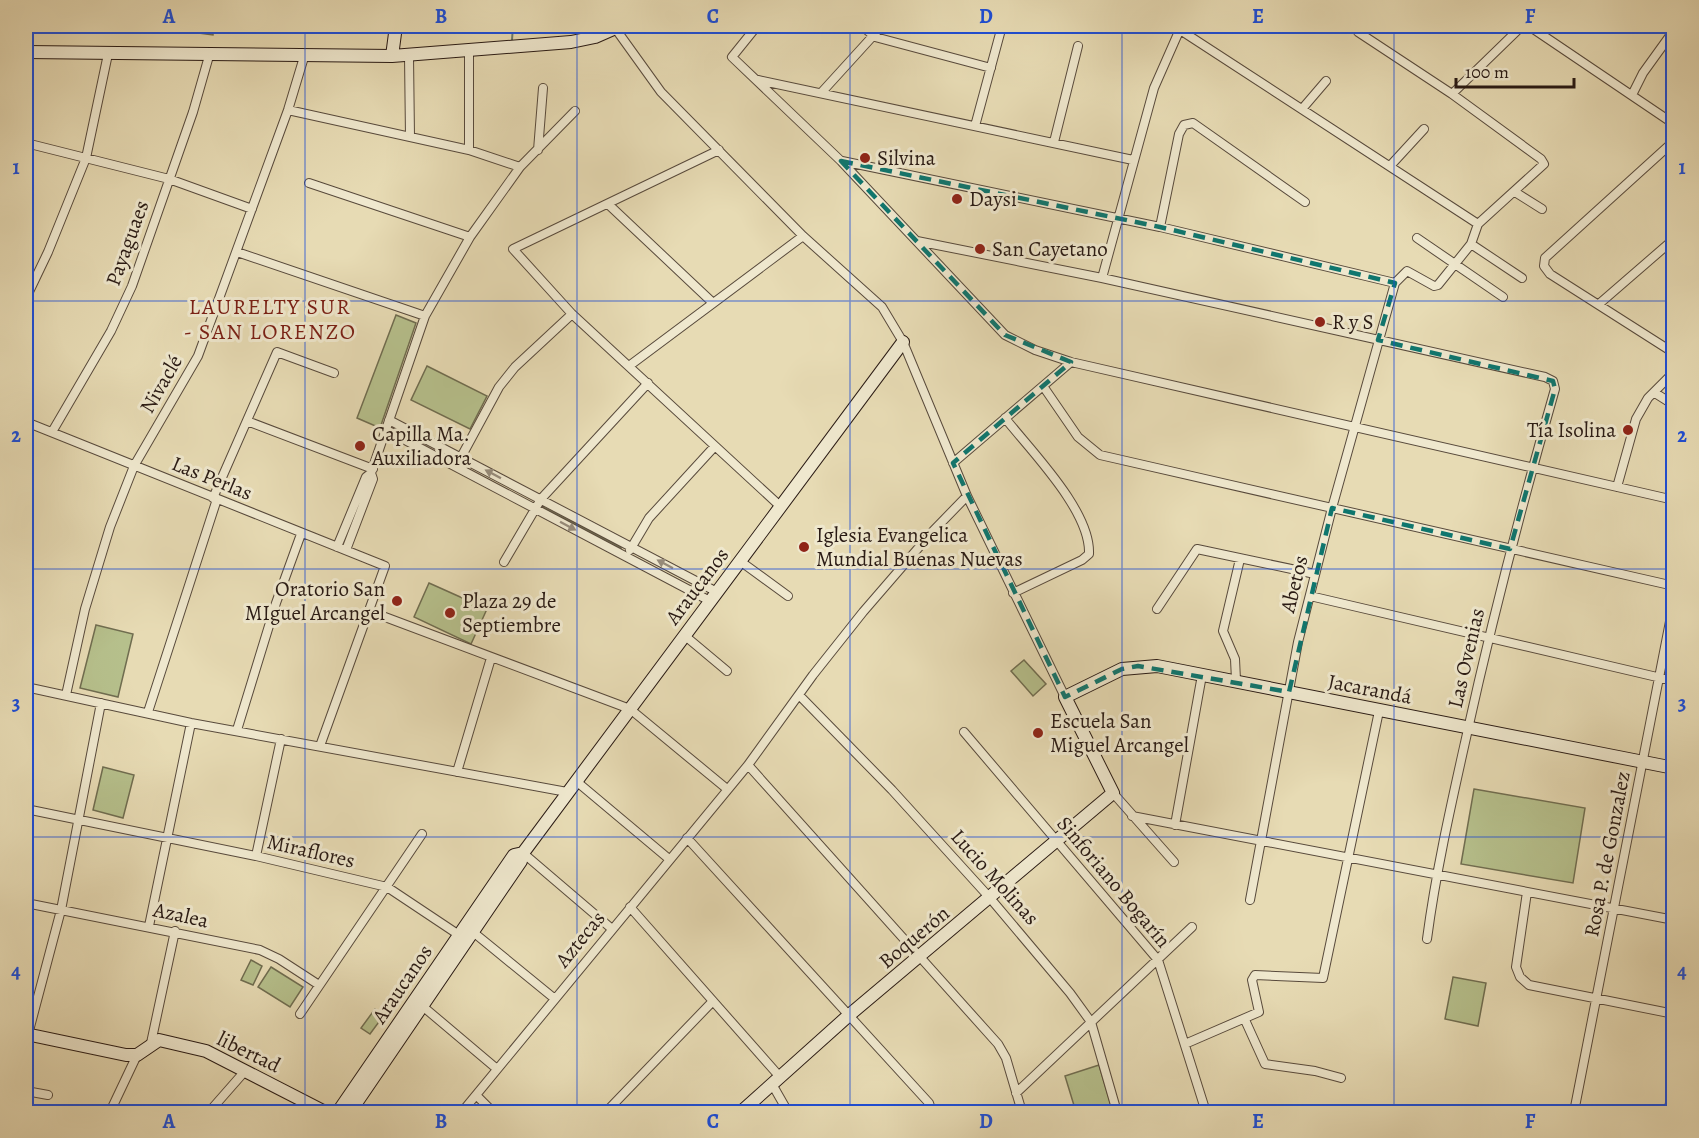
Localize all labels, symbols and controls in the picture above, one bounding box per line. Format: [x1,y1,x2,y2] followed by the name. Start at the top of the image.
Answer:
[162,3,176,30] text: A
[435,3,447,30] text: B
[707,3,719,30] text: C
[979,3,993,30] text: D
[1252,3,1264,30] text: E
[1525,3,1536,30] text: F
[1456,51,1574,89] scale bar
[1465,60,1509,84] text: 100 m
[877,144,936,172] place label: Silvina
[858,151,872,165] marker: Silvina
[12,154,20,181] text: 1
[1678,154,1686,181] text: 1
[969,185,1017,213] place label: Daysi
[950,192,964,206] marker: Daysi
[99,196,155,290] street label: Payaguaes
[992,235,1108,263] place label: San Cayetano
[973,242,987,256] marker: San Cayetano
[184,292,356,347] district label: LAURELTY SUR - SAN LORENZO
[1332,308,1374,336] place label: R y S
[1313,315,1327,329] marker: R y S
[133,350,189,418] street label: Nivaclé
[1527,416,1616,444] place label: Tía Isolina
[371,420,472,472] place label: Capilla Ma. Auxiliadora
[11,422,21,449] text: 2
[1677,422,1687,449] text: 2
[1621,423,1635,437] marker: Tía Isolina
[353,439,367,453] marker: Capilla Ma. Auxiliadora
[168,449,256,507] street label: Las Perlas
[484,469,501,479] one-way arrow
[560,521,577,531] one-way arrow
[816,521,1023,573] place label: Iglesia Evangelica Mundial Buenas Nuevas
[797,540,811,554] marker: Iglesia Evangelica Mundial Buenas Nuevas
[658,542,735,631] street label: Araucanos
[1273,553,1315,616] street label: Abetos
[656,560,674,570] one-way arrow
[245,575,385,627] place label: Oratorio San MIguel Arcangel
[462,587,561,639] place label: Plaza 29 de Septiembre
[390,594,404,608] marker: Oratorio San MIguel Arcangel
[1441,605,1491,711] street label: Las Ovenias
[443,606,457,620] marker: Plaza 29 de Septiembre
[1326,667,1414,711] street label: Jacarandá
[12,690,20,717] text: 3
[1678,690,1686,717] text: 3
[1050,707,1189,759] place label: Escuela San Miguel Arcangel
[1031,726,1045,740] marker: Escuela San Miguel Arcangel
[1577,769,1637,939] street label: Rosa P. de Gonzalez
[1051,810,1177,954] street label: Sinforiano Bogarín
[944,823,1046,931] street label: Lucio Molinas
[264,827,358,875] street label: Miraflores
[150,895,212,935] street label: Azalea
[873,899,955,975] street label: Boquerón
[548,905,611,974] street label: Aztecas
[365,939,439,1030] street label: Araucanos
[11,958,21,985] text: 4
[1677,958,1687,985] text: 4
[213,1025,286,1080] street label: libertad
[162,1108,176,1135] text: A
[435,1108,447,1135] text: B
[707,1108,719,1135] text: C
[979,1108,993,1135] text: D
[1252,1108,1264,1135] text: E
[1525,1108,1536,1135] text: F

